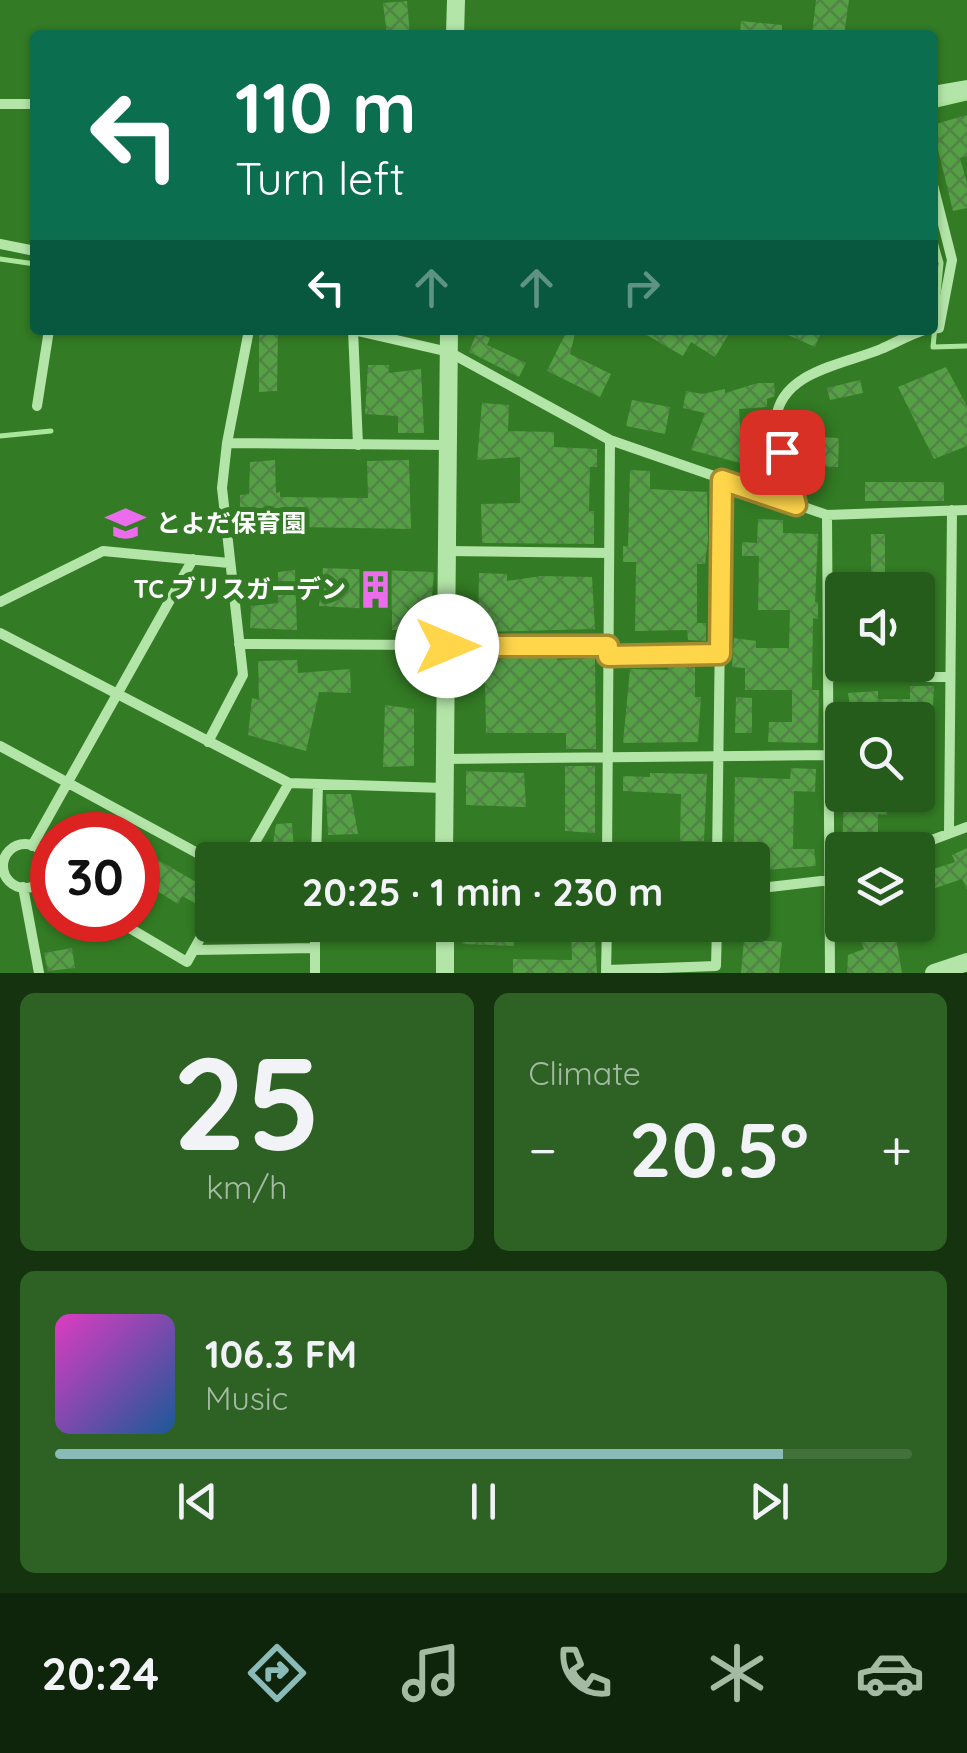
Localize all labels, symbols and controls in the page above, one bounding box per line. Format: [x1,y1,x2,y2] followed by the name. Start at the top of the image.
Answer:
[235,63,417,151] text: 110 m
[70,70,200,200] icon: left
[235,150,405,206] text: Turn left
[299,260,354,315] icon: left
[404,260,459,315] icon: ahead
[509,260,564,315] icon: ahead
[614,260,669,315] icon: right
[740,410,825,495] pin
[755,425,810,480] icon: arrive
[105,502,147,544] school or university icon: とよだ保育園
[156,507,306,538] place label: とよだ保育園
[355,568,397,610] building icon: TC ブリスガーデン
[825,572,935,942] map controls
[825,572,935,682] button: sound
[133,573,346,604] place label: TC ブリスガーデン
[395,594,499,698] position arrow
[825,702,935,812] button: search
[30,812,160,942] speed limit sign: 30
[825,832,935,942] button: layers
[302,868,663,916] text: 20:25 · 1 min · 230 m
[172,1020,321,1183] text: 25
[529,1053,641,1093] text: Climate
[629,1102,809,1196] text: 20.5°
[529,1115,557,1184] text: −
[881,1115,912,1184] text: +
[206,1167,287,1207] text: km/h
[205,1330,357,1378] text: 106.3 FM
[205,1378,288,1418] text: Music
[170,1474,225,1529] icon: previous
[456,1474,511,1529] icon: pause
[742,1474,797,1529] icon: next
[242,1638,312,1708] icon: directions
[396,1638,466,1708] icon: music
[549,1638,619,1708] icon: phone
[702,1638,772,1708] icon: climate
[855,1638,925,1708] icon: car
[42,1645,159,1701] text: 20:24

